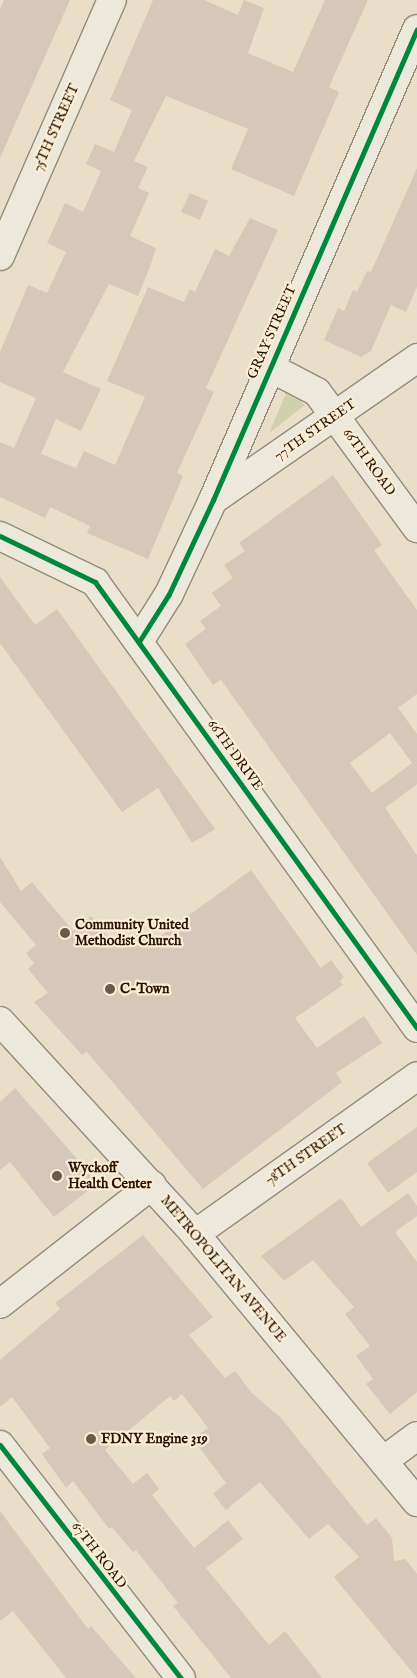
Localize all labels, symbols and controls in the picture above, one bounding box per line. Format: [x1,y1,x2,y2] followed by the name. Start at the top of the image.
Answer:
[29,81,83,175] street label: 75TH STREET
[244,282,300,382] street label: GRAY STREET
[271,396,359,464] street label: 77TH STREET
[339,425,399,499] street label: 66TH ROAD
[204,716,266,794] street label: 66TH DRIVE
[75,917,189,950] place label: Community United Methodist Church
[59,927,71,939] marker: Community United Methodist Church
[120,981,169,997] place label: C-Town
[104,983,116,995] marker: C-Town
[262,1121,350,1189] street label: 78TH STREET
[68,1160,152,1192] place label: Wyckoff Health Center
[50,1169,64,1183] marker: Wyckoff Health Center
[157,1192,289,1346] street label: METROPOLITAN AVENUE
[101,1431,208,1447] place label: FDNY Engine 319
[85,1433,97,1445] marker: FDNY Engine 319
[68,1518,130,1592] street label: 67TH ROAD

